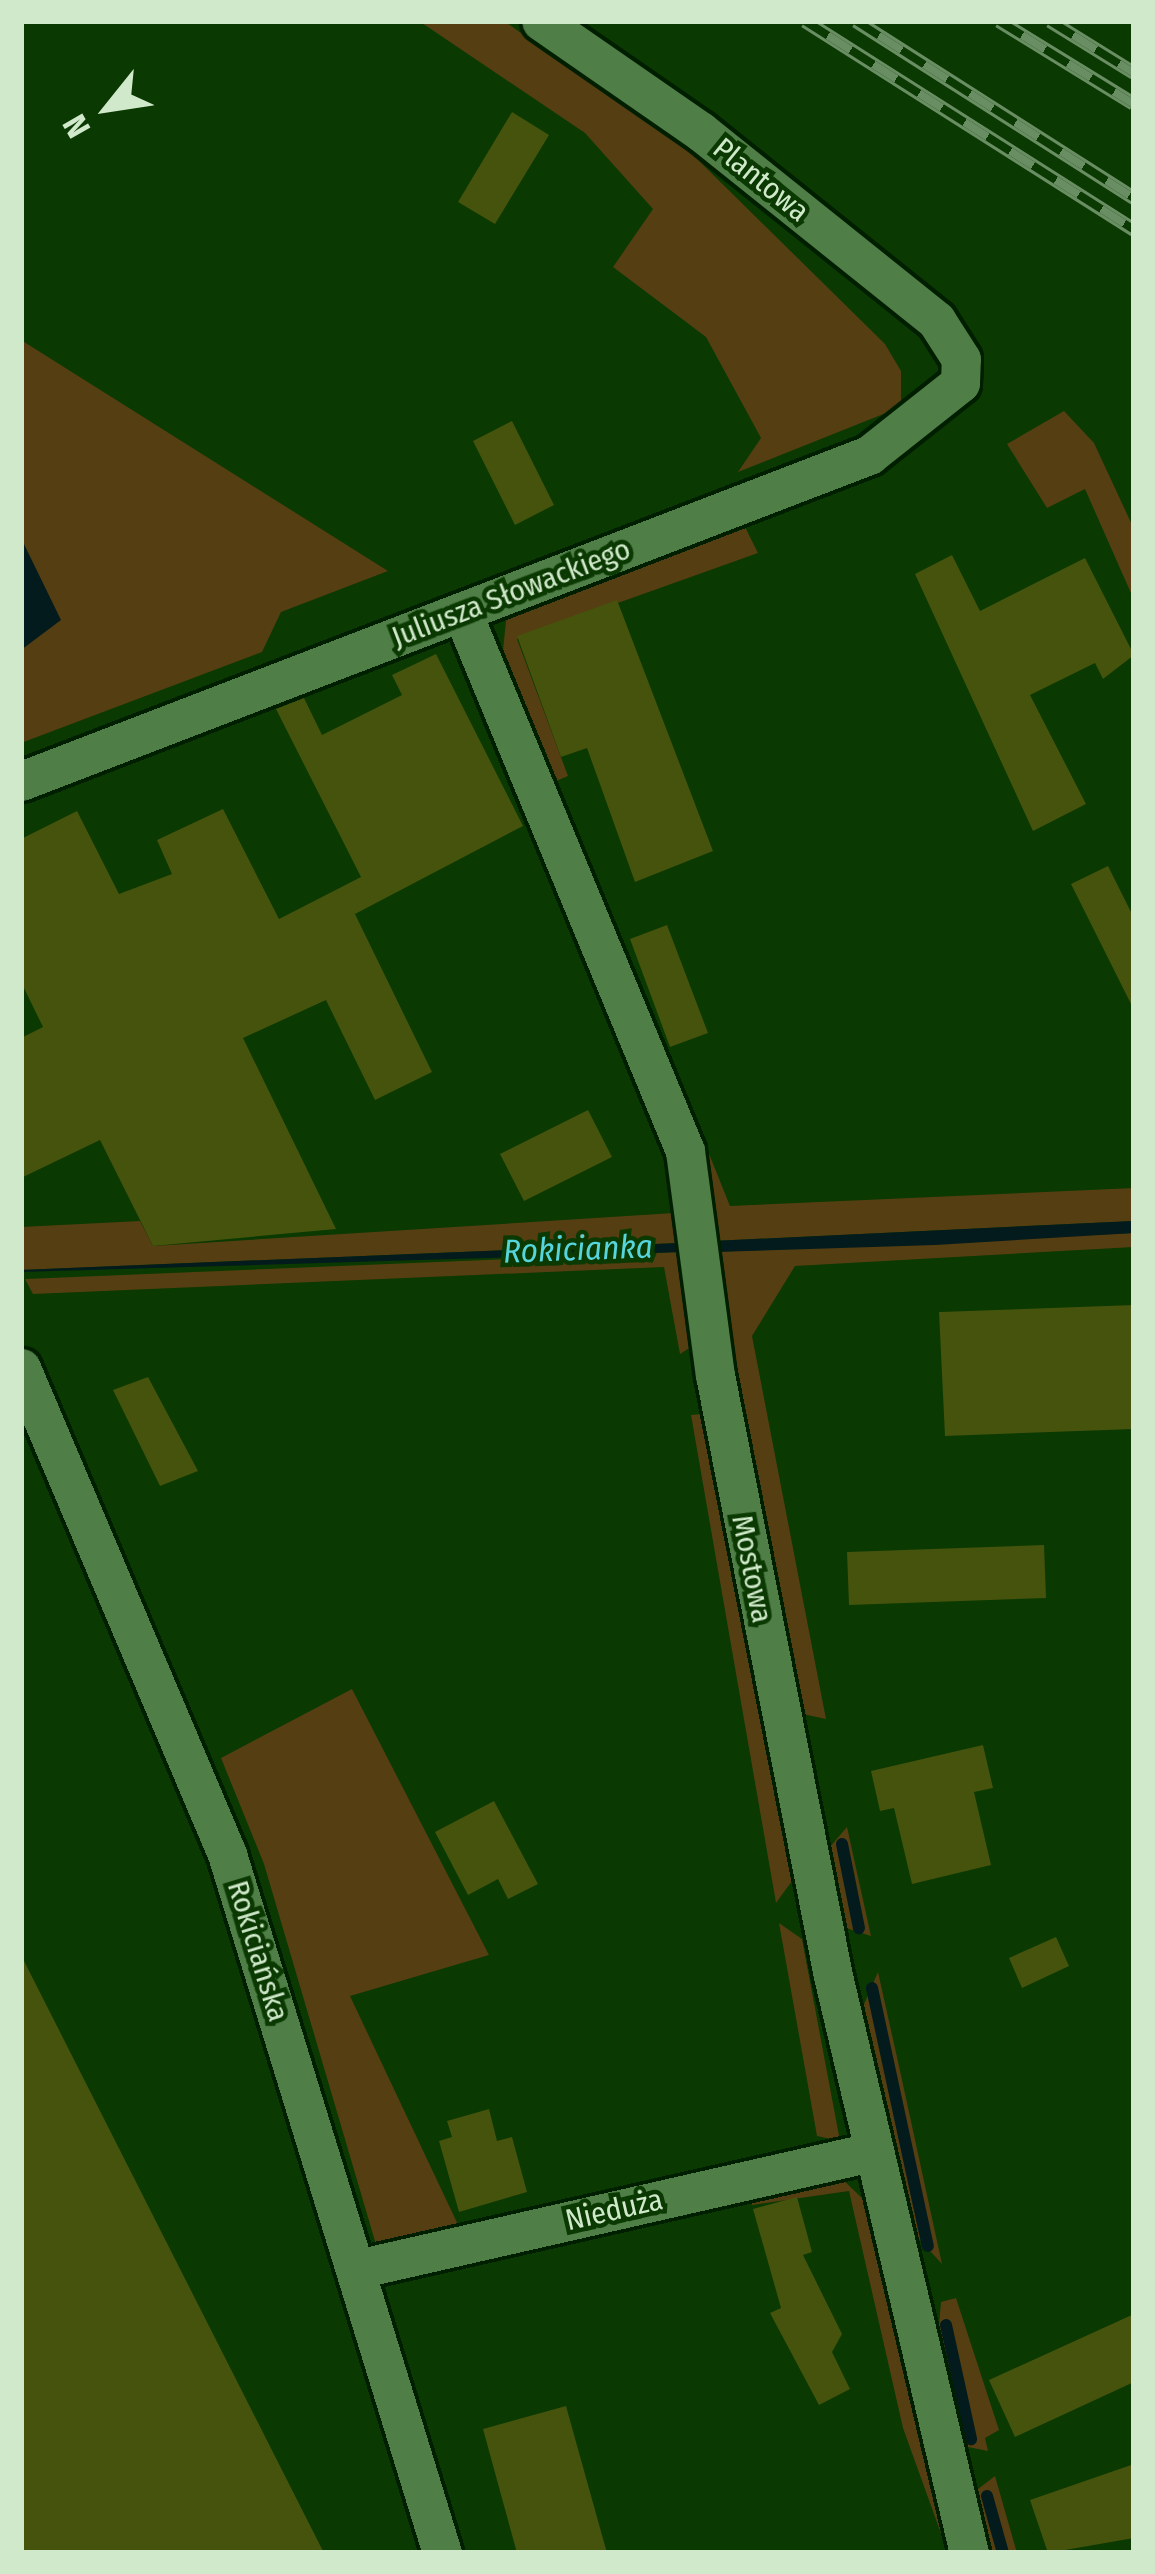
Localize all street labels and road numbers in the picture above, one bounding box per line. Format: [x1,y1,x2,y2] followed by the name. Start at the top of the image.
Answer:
[706,131,816,229] street label: Plantowa
[387,531,635,655] street label: Juliusza Słowackiego
[724,1512,780,1626] street label: Mostowa
[220,1876,296,2026] street label: Rokiciańska
[562,2181,666,2239] street label: Nieduża

